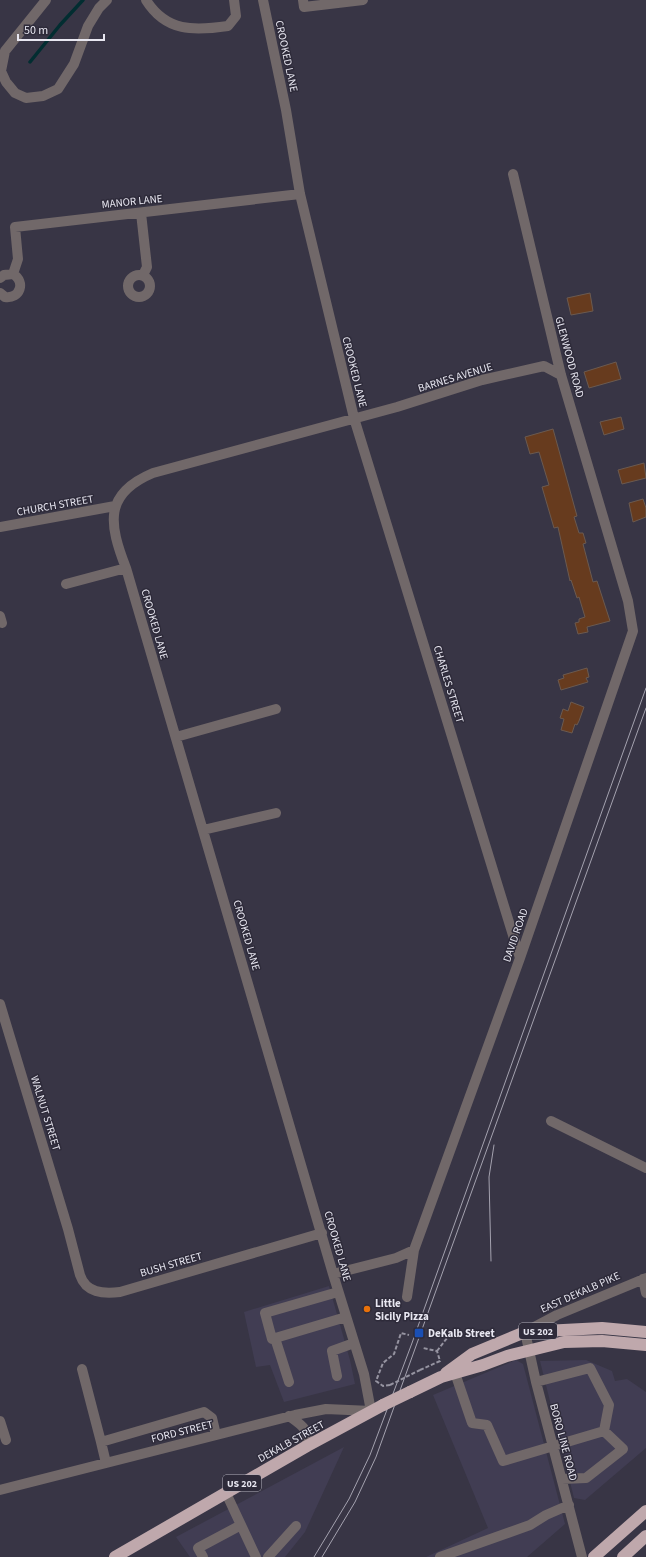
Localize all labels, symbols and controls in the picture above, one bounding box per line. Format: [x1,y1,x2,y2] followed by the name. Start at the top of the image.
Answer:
[18,16,104,42] scale bar
[272,19,301,93] street label: CROOKED LANE
[24,22,48,39] text: 50 m
[101,191,163,212] street label: MANOR LANE
[551,315,588,400] street label: GLENWOOD ROAD
[338,335,371,409] street label: CROOKED LANE
[416,359,494,396] street label: BARNES AVENUE
[15,491,95,520] street label: CHURCH STREET
[137,587,172,661] street label: CROOKED LANE
[430,644,467,725] street label: CHARLES STREET
[229,898,264,972] street label: CROOKED LANE
[499,906,532,964] street label: DAVID ROAD
[27,1074,64,1153] street label: WALNUT STREET
[320,1209,355,1283] street label: CROOKED LANE
[138,1248,204,1281] street label: BUSH STREET
[538,1268,623,1317] street label: EAST DEKALB PIKE
[375,1296,429,1324] place label: Little Sicily Pizza
[362,1304,372,1314] marker: Little Sicily Pizza
[519,1323,557,1339] road number: US 202
[428,1326,495,1341] place label: DeKalb Street
[413,1327,425,1339] marker: DeKalb Street
[546,1402,581,1482] street label: BORO LINE ROAD
[150,1417,215,1446] street label: FORD STREET
[255,1417,327,1466] street label: DEKALB STREET
[223,1475,261,1491] road number: US 202

